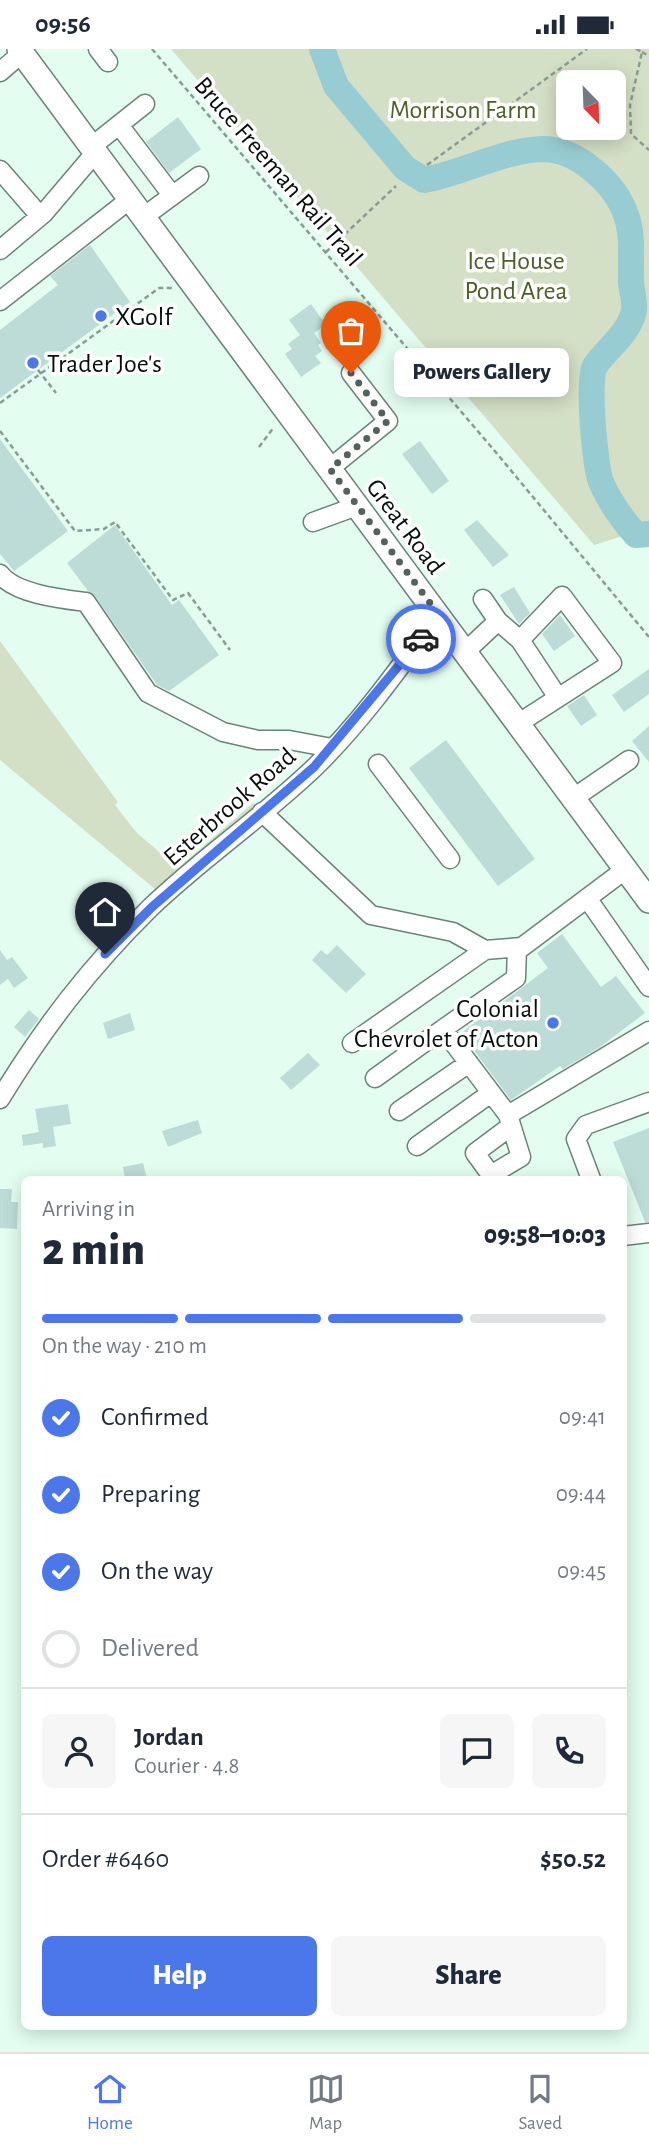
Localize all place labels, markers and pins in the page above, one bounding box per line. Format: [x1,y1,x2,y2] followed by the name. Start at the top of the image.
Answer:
[321,301,381,373] pin
[115,304,174,330] place label: XGolf
[93,308,109,324] marker: XGolf
[393,349,568,397] callout: Powers Gallery
[47,351,162,377] place label: Trader Joe's
[25,355,41,371] marker: Trader Joe's
[75,882,135,954] pin
[354,996,539,1052] place label: Colonial Chevrolet of Acton
[545,1015,561,1031] marker: Colonial Chevrolet of Acton

